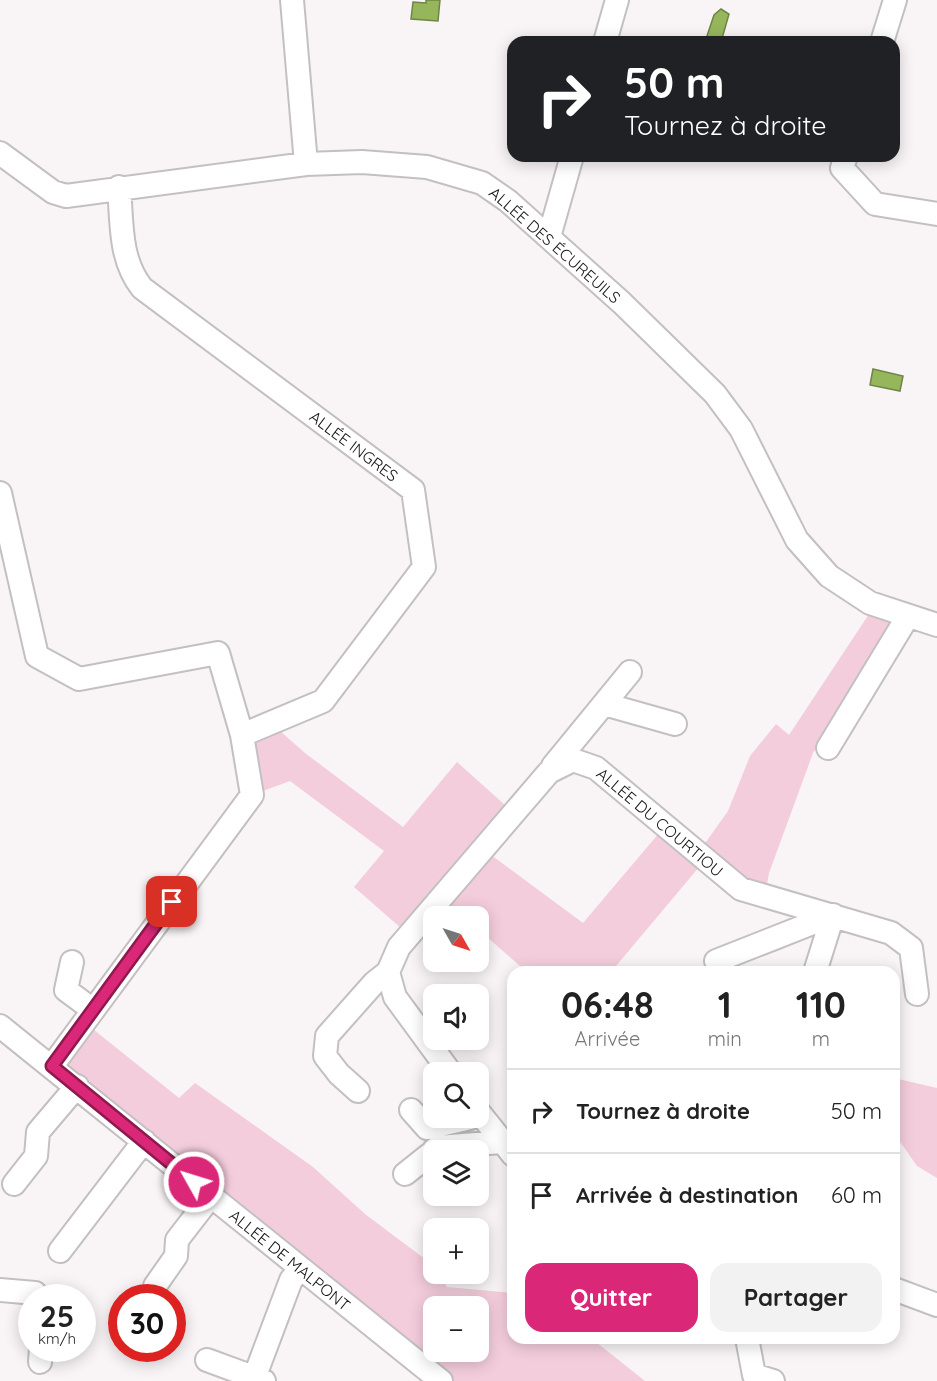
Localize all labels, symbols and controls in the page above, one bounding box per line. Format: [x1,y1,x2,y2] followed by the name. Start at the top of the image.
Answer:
[624,56,724,109] text: 50 m
[525,60,603,138] icon: right
[624,108,827,142] text: Tournez à droite
[485,182,625,308] street label: ALLÉE DES ÉCUREUILS
[306,406,402,486] street label: ALLÉE INGRES
[593,763,727,881] street label: ALLÉE DU COURTIOU
[146,876,197,927] pin
[155,885,188,918] icon: arrive
[423,906,489,972] north arrow
[423,906,489,1362] map controls
[561,982,654,1027] text: 06:48
[718,982,732,1027] text: 1
[796,982,846,1027] text: 110
[423,984,489,1050] button: sound
[575,1026,640,1051] text: Arrivée
[708,1026,742,1051] text: min
[812,1026,830,1051] text: m
[423,1062,489,1128] button: search
[525,1095,558,1128] icon: right
[576,1097,750,1125] text: Tournez à droite
[831,1097,882,1125] text: 50 m
[423,1140,489,1206] button: layers
[162,1150,226,1214] position arrow
[525,1179,558,1212] icon: arrive
[576,1181,798,1209] text: Arrivée à destination
[831,1181,882,1209] text: 60 m
[225,1205,355,1315] street label: ALLÉE DE MALPONT
[423,1218,489,1284] button: +
[525,1263,698,1332] button: Quitter
[710,1263,882,1332] button: Partager
[108,1284,186,1362] speed limit sign: 30
[423,1296,489,1362] button: −
[40,1297,74,1335] text: 25
[38,1329,76,1348] text: km/h

